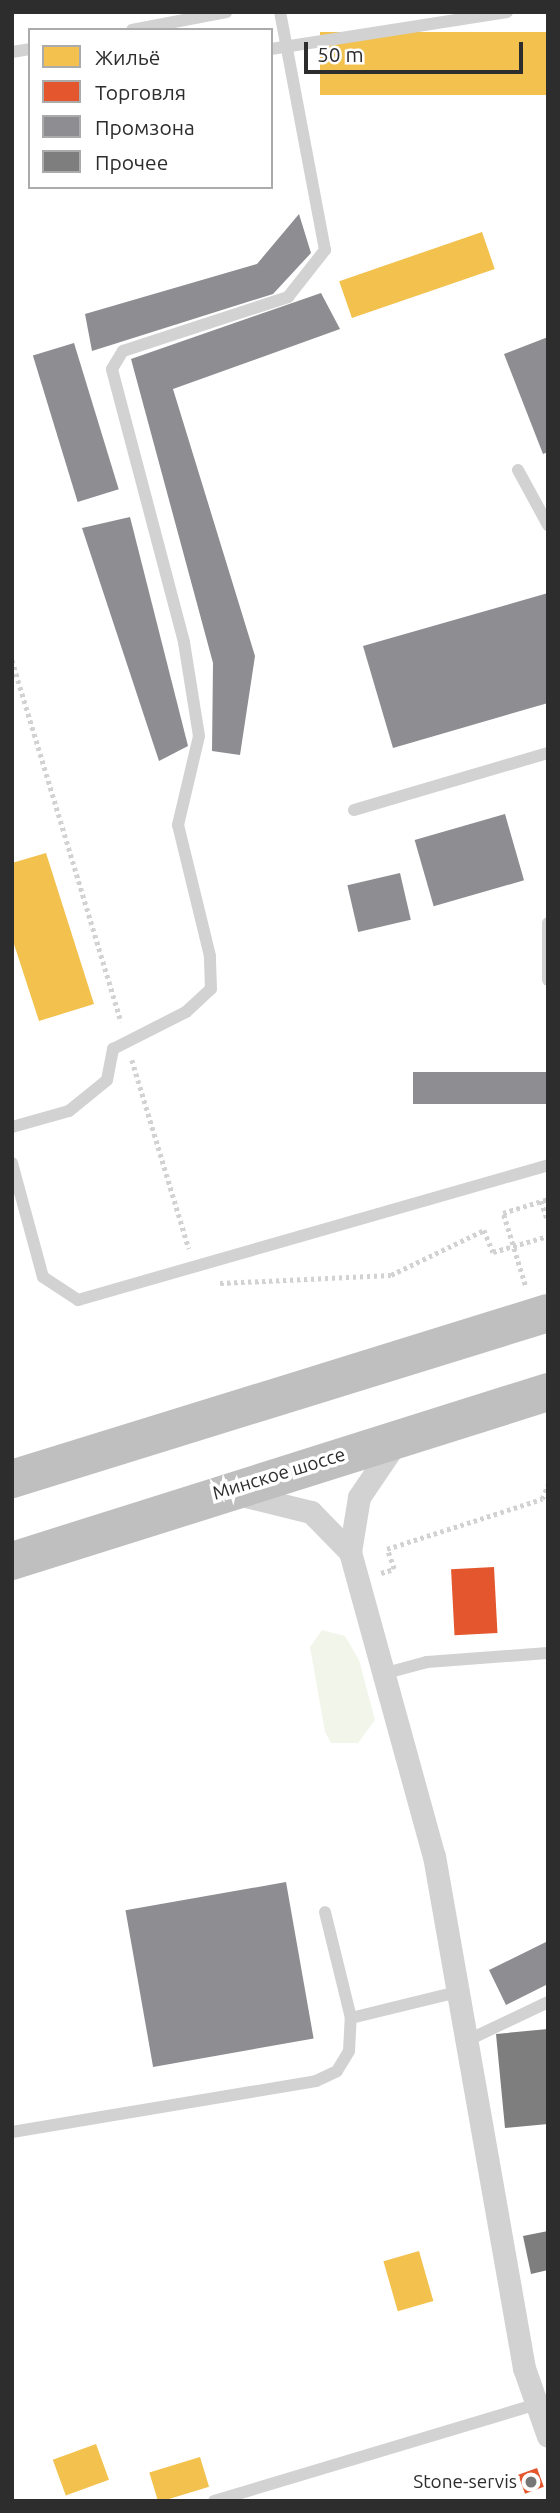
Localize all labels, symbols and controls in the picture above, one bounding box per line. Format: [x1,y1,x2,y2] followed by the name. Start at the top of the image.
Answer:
[28,28,273,189] legend
[308,28,527,72] scale bar
[317,42,364,66] text: 50 m
[95,45,160,69] text: Жильё
[95,80,186,104] text: Торговля
[95,115,195,139] text: Промзона
[95,150,168,174] text: Прочее
[210,1443,348,1505] street label: Минское шоссе
[413,2471,517,2493] place label: Stone-servis
[523,2474,539,2490] marker: Stone-servis

